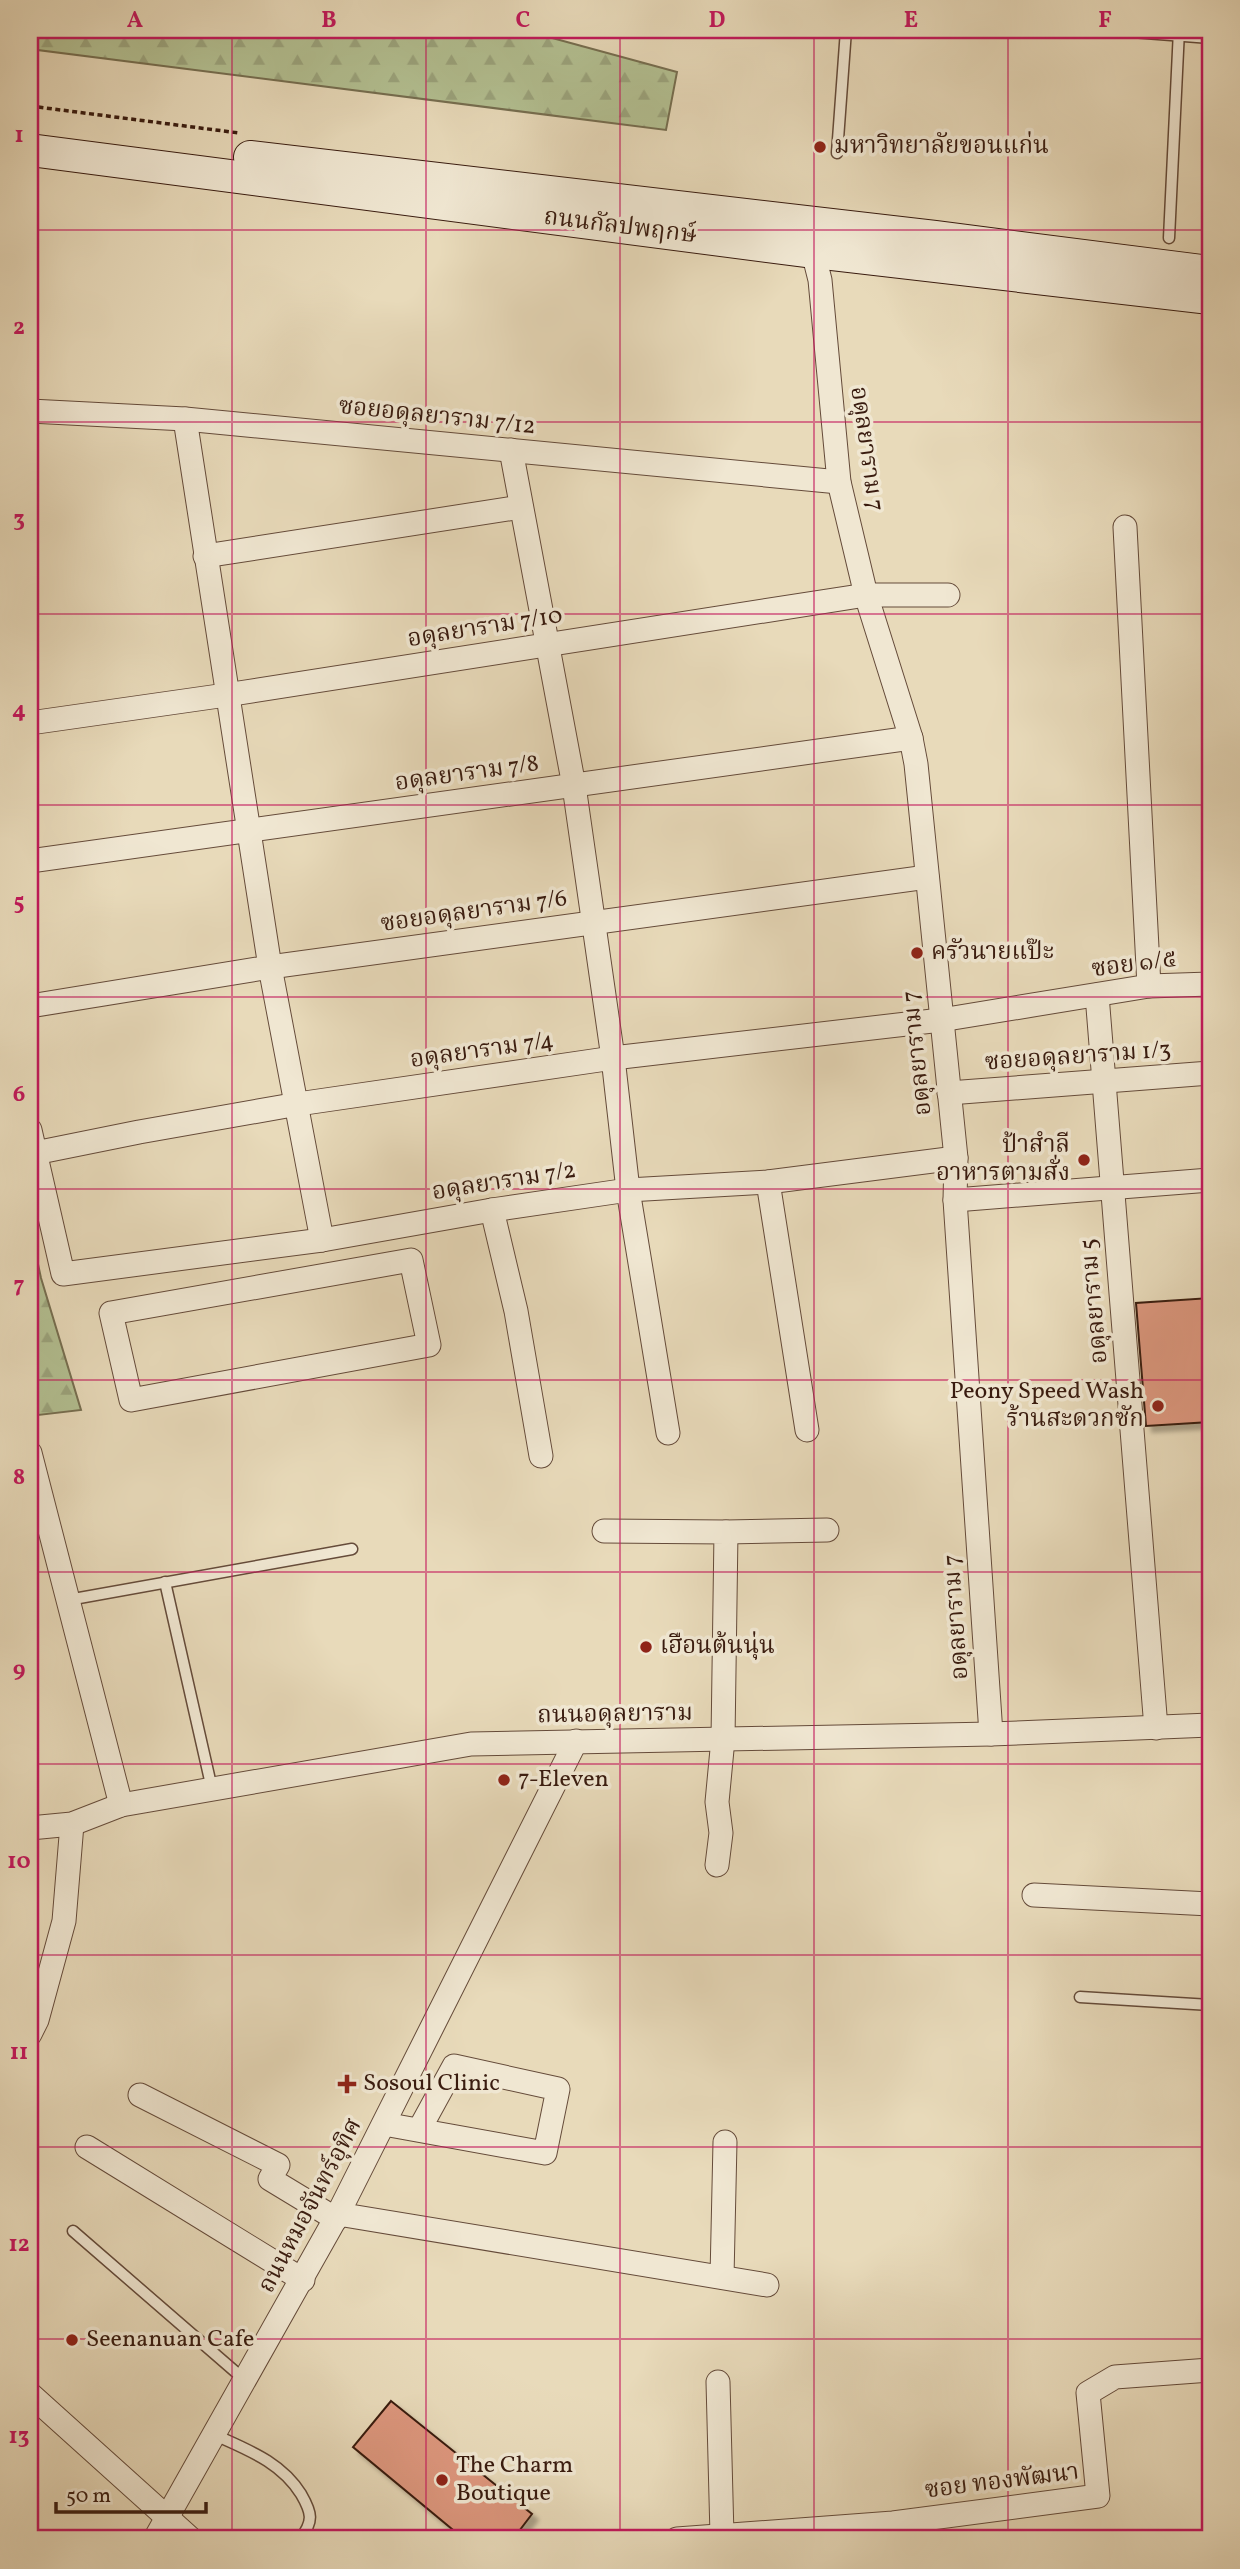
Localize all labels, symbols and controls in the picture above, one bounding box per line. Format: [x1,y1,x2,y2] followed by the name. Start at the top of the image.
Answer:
[127,5,143,37] text: A
[321,5,337,37] text: B
[516,5,530,37] text: C
[709,5,726,37] text: D
[904,5,918,37] text: E
[1098,5,1112,37] text: F
[14,120,24,152] text: 1
[834,130,1049,164] place label: มหาวิทยาลัยขอนแก่น
[812,139,828,155] marker: มหาวิทยาลัยขอนแก่น
[542,200,699,253] street label: ถนนกัลปพฤกษ์
[13,312,25,344] text: 2
[840,384,892,514] street label: อดุลยาราม 7
[337,390,537,444] street label: ซอยอดุลยาราม 7/12
[13,504,25,536] text: 3
[405,599,565,657] street label: อดุลยาราม 7/10
[12,695,26,727] text: 4
[393,747,541,801] street label: อดุลยาราม 7/8
[379,882,569,942] street label: ซอยอดุลยาราม 7/6
[13,887,25,919] text: 5
[931,936,1054,970] place label: ครัวนายแป๊ะ
[1090,943,1178,987] street label: ซอย ๑/๕
[909,945,925,961] marker: ครัวนายแป๊ะ
[895,989,941,1117] street label: อดุลยาราม 7
[408,1024,556,1078] street label: อดุลยาราม 7/4
[984,1034,1172,1080] street label: ซอยอดุลยาราม 1/3
[13,1079,25,1111] text: 6
[936,1129,1070,1191] place label: ป้าสำลี อาหารตามสั่ง
[1076,1152,1092,1168] marker: ป้าสำลี อาหารตามสั่ง
[430,1154,578,1210] street label: อดุลยาราม 7/2
[1073,1237,1117,1365] street label: อดุลยาราม 5
[14,1270,25,1302] text: 7
[950,1375,1144,1437] place label: Peony Speed Wash ร้านสะดวกซัก
[1150,1398,1166,1414] marker: Peony Speed Wash ร้านสะดวกซัก
[13,1462,25,1494] text: 8
[936,1553,978,1681] street label: อดุลยาราม 7
[660,1630,775,1664] place label: เฮือนต้นนุ่น
[638,1639,654,1655] marker: เฮือนต้นนุ่น
[13,1654,25,1686] text: 9
[537,1697,693,1733] street label: ถนนอดุลยาราม
[518,1763,609,1797] place label: 7-Eleven
[496,1772,512,1788] marker: 7-Eleven
[7,1846,31,1878] text: 10
[10,2037,28,2069] text: 11
[363,2067,500,2101] place label: Sosoul Clinic
[337,2074,357,2094] marker: Sosoul Clinic
[250,2112,371,2299] street label: ถนนหมอจันทร์อุทิศ
[8,2229,30,2261] text: 12
[86,2323,254,2357] place label: Seenanuan Cafe
[64,2332,80,2348] marker: Seenanuan Cafe
[9,2421,29,2453] text: 13
[456,2449,573,2511] place label: The Charm Boutique
[923,2456,1081,2508] street label: ซอย ทองพัฒนา
[56,2471,206,2515] scale bar
[434,2472,450,2488] marker: The Charm Boutique
[66,2482,111,2511] text: 50 m

